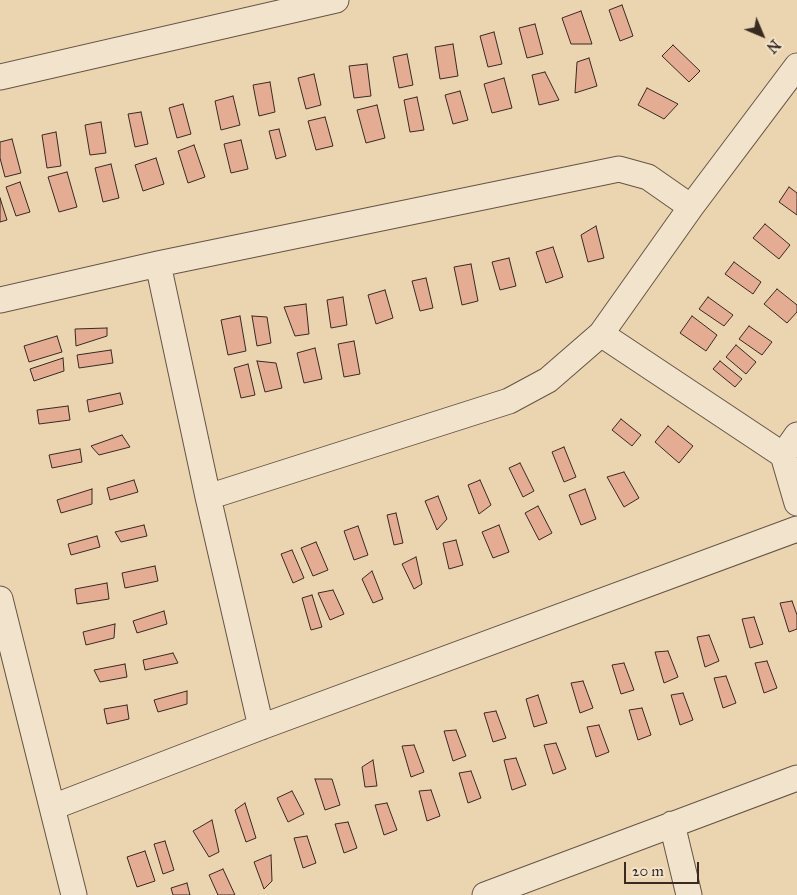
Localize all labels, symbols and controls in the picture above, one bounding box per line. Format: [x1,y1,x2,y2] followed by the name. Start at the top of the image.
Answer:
[737,10,787,60] north arrow
[763,36,783,56] text: N
[627,852,702,884] scale bar
[632,862,664,880] text: 20 m

